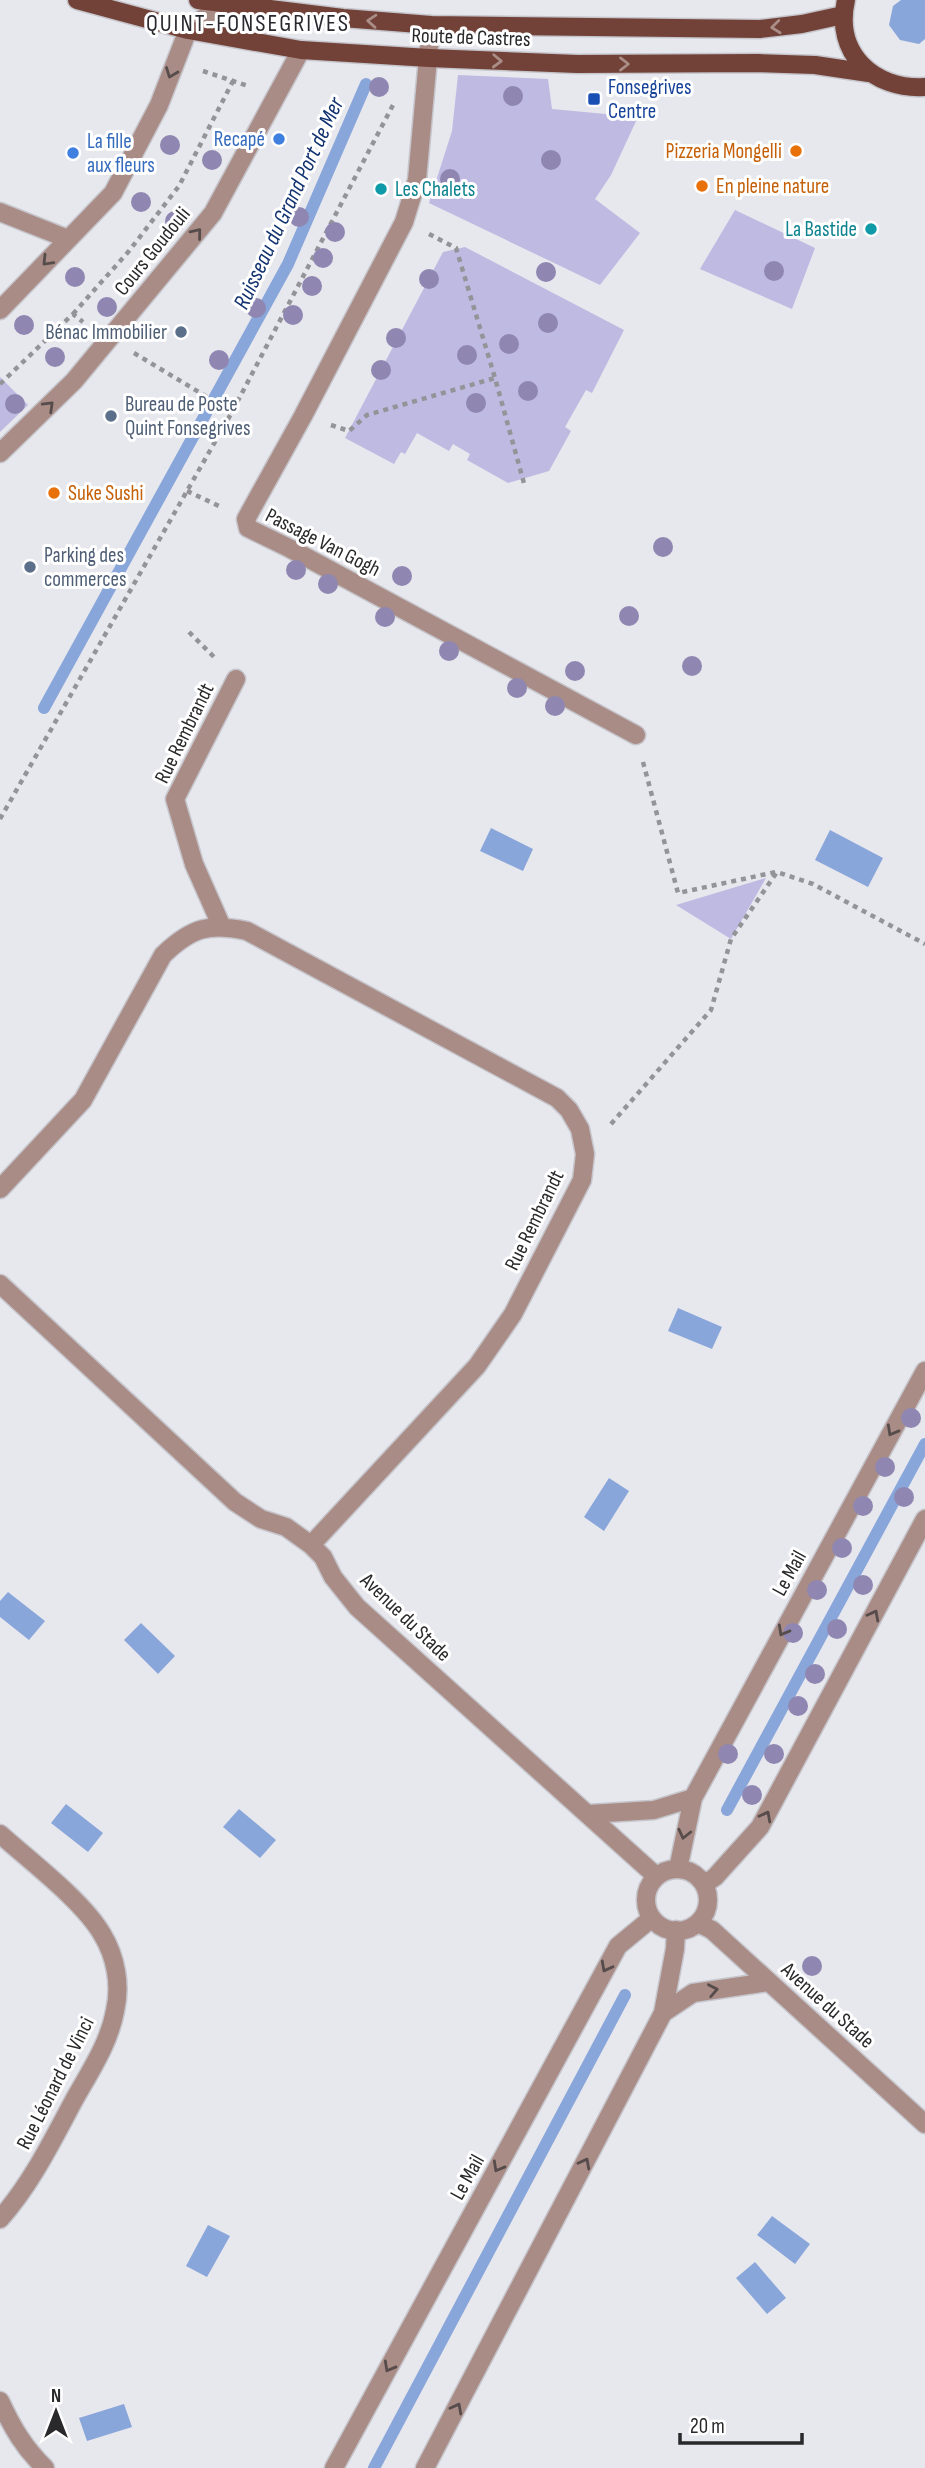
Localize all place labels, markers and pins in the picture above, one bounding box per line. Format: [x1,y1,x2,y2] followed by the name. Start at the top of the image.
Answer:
[608,75,692,124] place label: Fonsegrives Centre
[586,91,602,107] marker: Fonsegrives Centre
[214,127,265,152] place label: Recapé
[87,129,155,178] place label: La fille aux fleurs
[271,131,287,147] marker: Recapé
[666,139,782,164] place label: Pizzeria Mongelli
[788,143,804,159] marker: Pizzeria Mongelli
[65,145,81,161] marker: La fille aux fleurs
[716,174,829,199] place label: En pleine nature
[395,177,475,202] place label: Les Chalets
[694,178,710,194] marker: En pleine nature
[373,181,389,197] marker: Les Chalets
[785,217,857,242] place label: La Bastide
[863,221,879,237] marker: La Bastide
[45,320,167,345] place label: Bénac Immobilier
[173,324,189,340] marker: Bénac Immobilier
[125,392,251,441] place label: Bureau de Poste Quint Fonsegrives
[103,408,119,424] marker: Bureau de Poste Quint Fonsegrives
[68,481,143,506] place label: Suke Sushi
[46,485,62,501] marker: Suke Sushi
[44,543,126,592] place label: Parking des commerces
[22,559,38,575] marker: Parking des commerces

